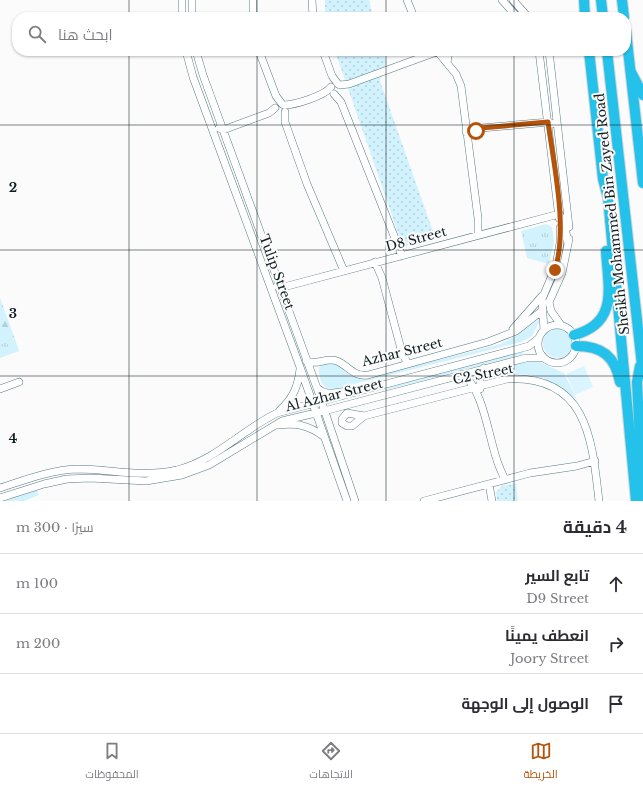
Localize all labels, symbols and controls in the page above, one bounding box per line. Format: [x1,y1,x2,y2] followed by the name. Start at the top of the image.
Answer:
[12,12,631,56] search box
[26,23,48,45] icon: search
[58,25,112,44] text: ابحث هنا
[591,92,633,336] street label: Sheikh Mohammed Bin Zayed Road
[467,122,485,140] route start
[9,179,17,196] text: 2
[384,223,448,255] street label: D8 Street
[256,232,298,312] street label: Tulip Street
[546,261,564,279] route end
[9,305,17,322] text: 3
[359,334,444,370] street label: Azhar Street
[451,360,515,388] street label: C2 Street
[283,375,384,416] street label: Al Azhar Street
[9,430,18,447] text: 4
[563,517,627,538] text: 4 دقيقة
[16,519,93,536] text: سيرًا · 300 m
[525,566,589,585] text: تابع السير
[605,573,627,595] icon: ahead
[16,575,58,592] text: 100 m
[526,590,589,607] text: D9 Street
[505,626,589,645] text: انعطف يمينًا
[605,633,627,655] icon: right
[16,635,60,652] text: 200 m
[510,650,589,667] text: Joory Street
[605,693,627,715] icon: arrive
[462,694,589,713] text: الوصول إلى الوجهة
[85,740,139,784] tab: المحفوظات
[309,740,353,784] tab: الاتجاهات
[523,740,558,784] tab: الخريطة

